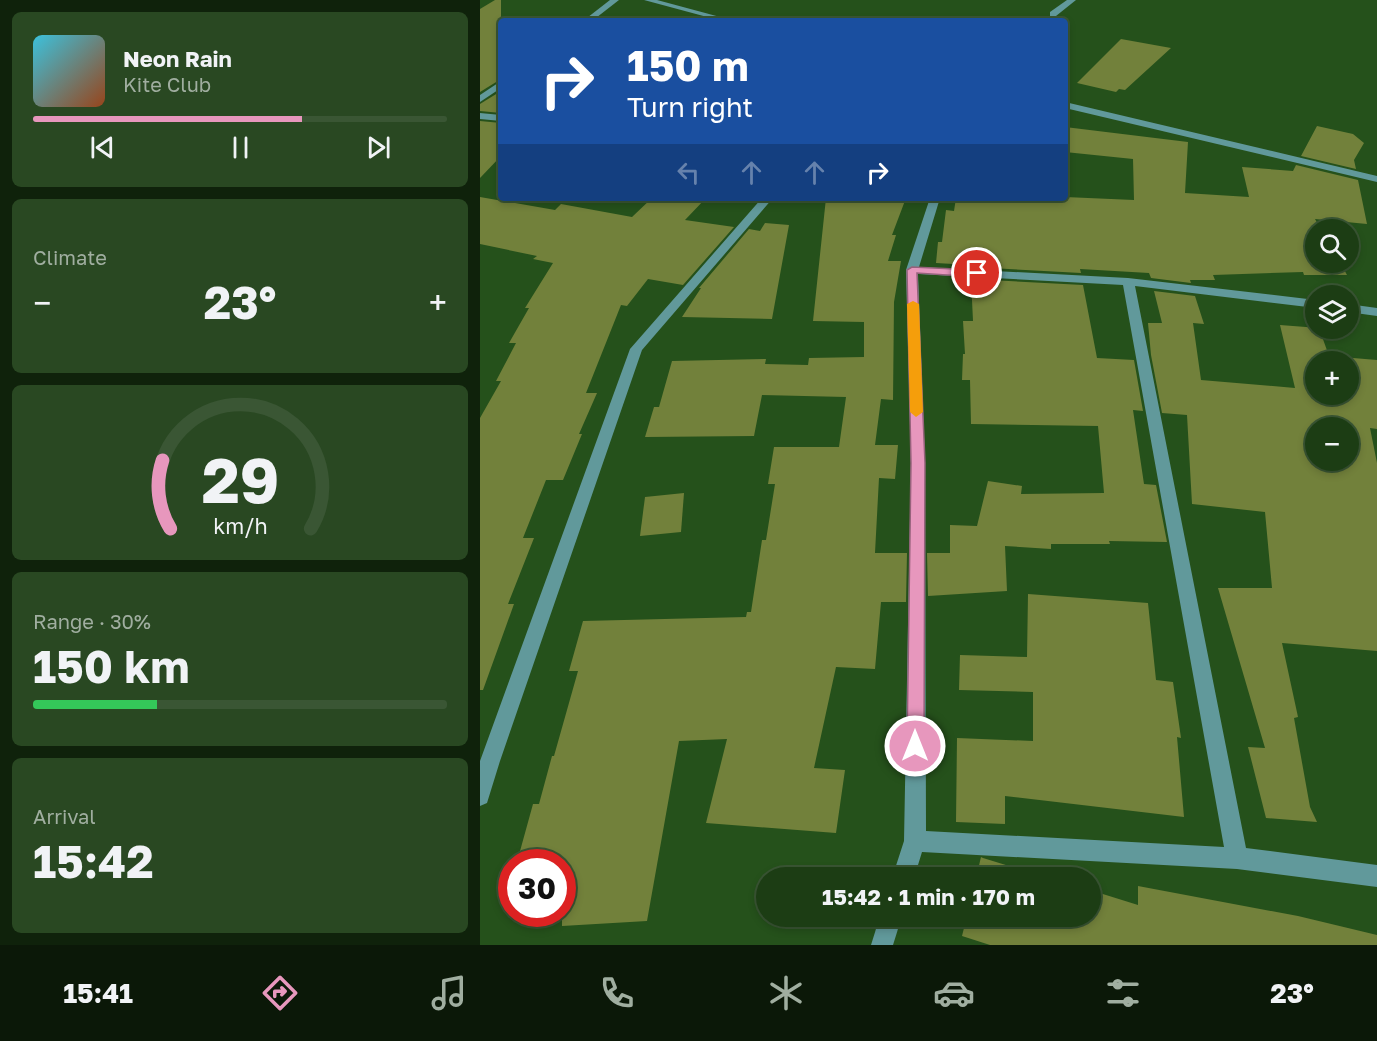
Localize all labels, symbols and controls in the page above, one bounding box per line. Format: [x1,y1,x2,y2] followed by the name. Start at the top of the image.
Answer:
[627,40,749,90] text: 150 m
[528,42,606,120] icon: right
[123,45,232,72] text: Neon Rain
[123,72,211,96] text: Kite Club
[627,91,753,123] text: Turn right
[86,131,119,164] icon: previous
[224,131,257,164] icon: pause
[362,131,395,164] icon: next
[672,156,705,189] icon: left
[735,156,768,189] icon: ahead
[798,156,831,189] icon: ahead
[861,156,894,189] icon: right
[1305,219,1359,471] map controls
[1305,219,1359,273] button: search
[33,245,107,269] text: Climate
[951,247,1002,298] pin
[960,256,993,289] icon: arrive
[204,275,276,329] text: 23°
[33,283,51,322] text: −
[429,283,447,322] text: +
[1305,285,1359,339] button: layers
[1305,351,1359,405] button: +
[1305,417,1359,471] button: −
[201,443,279,518] text: 29
[213,514,267,540] text: km/h
[33,609,151,633] text: Range · 30%
[33,639,190,693] text: 150 km
[883,714,947,778] position arrow
[33,804,96,828] text: Arrival
[33,834,154,888] text: 15:42
[498,849,576,927] speed limit sign: 30
[822,883,1035,910] text: 15:42 · 1 min · 170 m
[259,972,301,1014] icon: directions
[428,972,470,1014] icon: music
[596,972,638,1014] icon: phone
[765,972,807,1014] icon: climate
[933,972,975,1014] icon: car
[1102,972,1144,1014] icon: filters
[63,977,133,1009] text: 15:41
[1270,977,1314,1009] text: 23°

